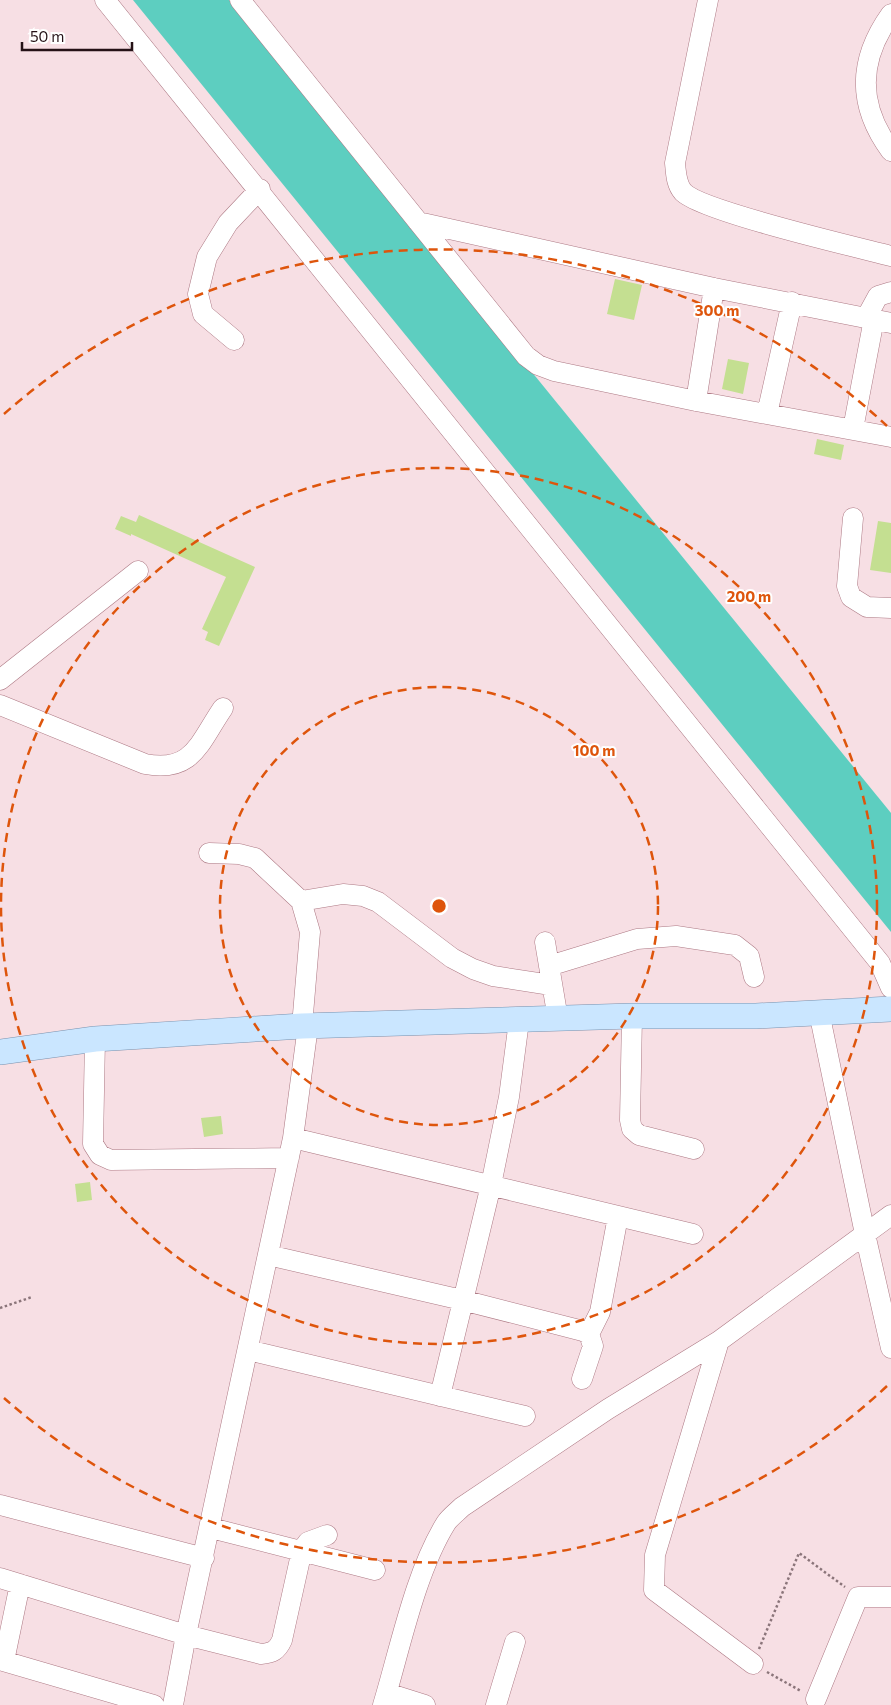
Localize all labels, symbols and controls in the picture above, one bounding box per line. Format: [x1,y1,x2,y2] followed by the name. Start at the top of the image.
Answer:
[22,20,132,52] scale bar
[30,27,64,45] text: 50 m
[695,301,739,319] text: 300 m
[727,587,771,605] text: 200 m
[573,741,615,759] text: 100 m
[430,897,448,915] centre of rings

